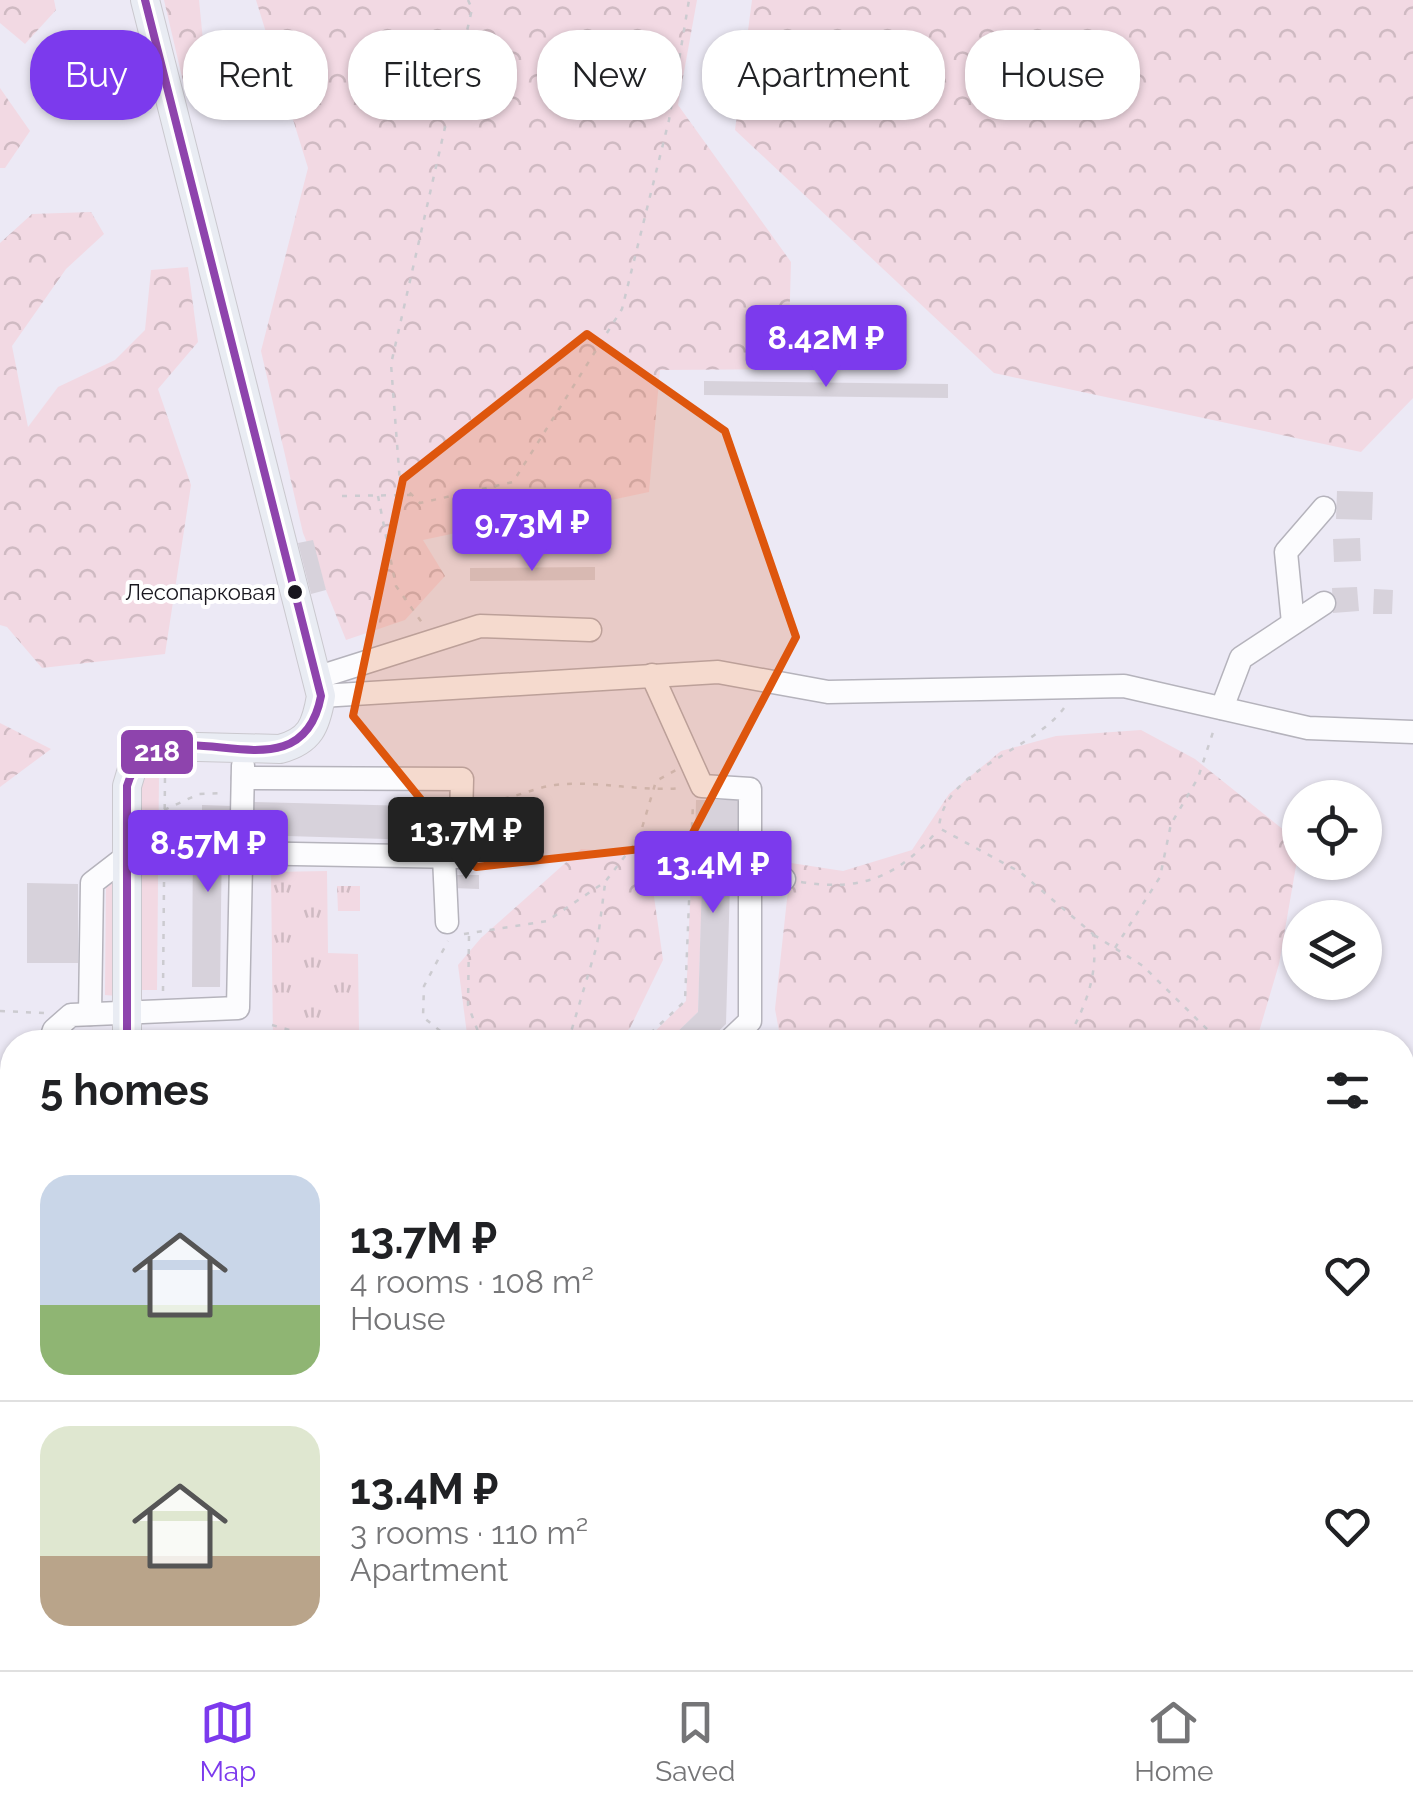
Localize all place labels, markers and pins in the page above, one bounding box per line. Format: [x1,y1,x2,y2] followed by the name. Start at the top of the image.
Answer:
[734,305,918,390] pin: 8.42M ₽
[440,489,624,574] pin: 9.73M ₽
[125,579,276,605] place label: Лесопарковая
[285,582,305,602] marker: Лесопарковая
[374,797,558,882] pin: 13.7M ₽
[116,810,300,895] pin: 8.57M ₽
[621,831,805,916] pin: 13.4M ₽

